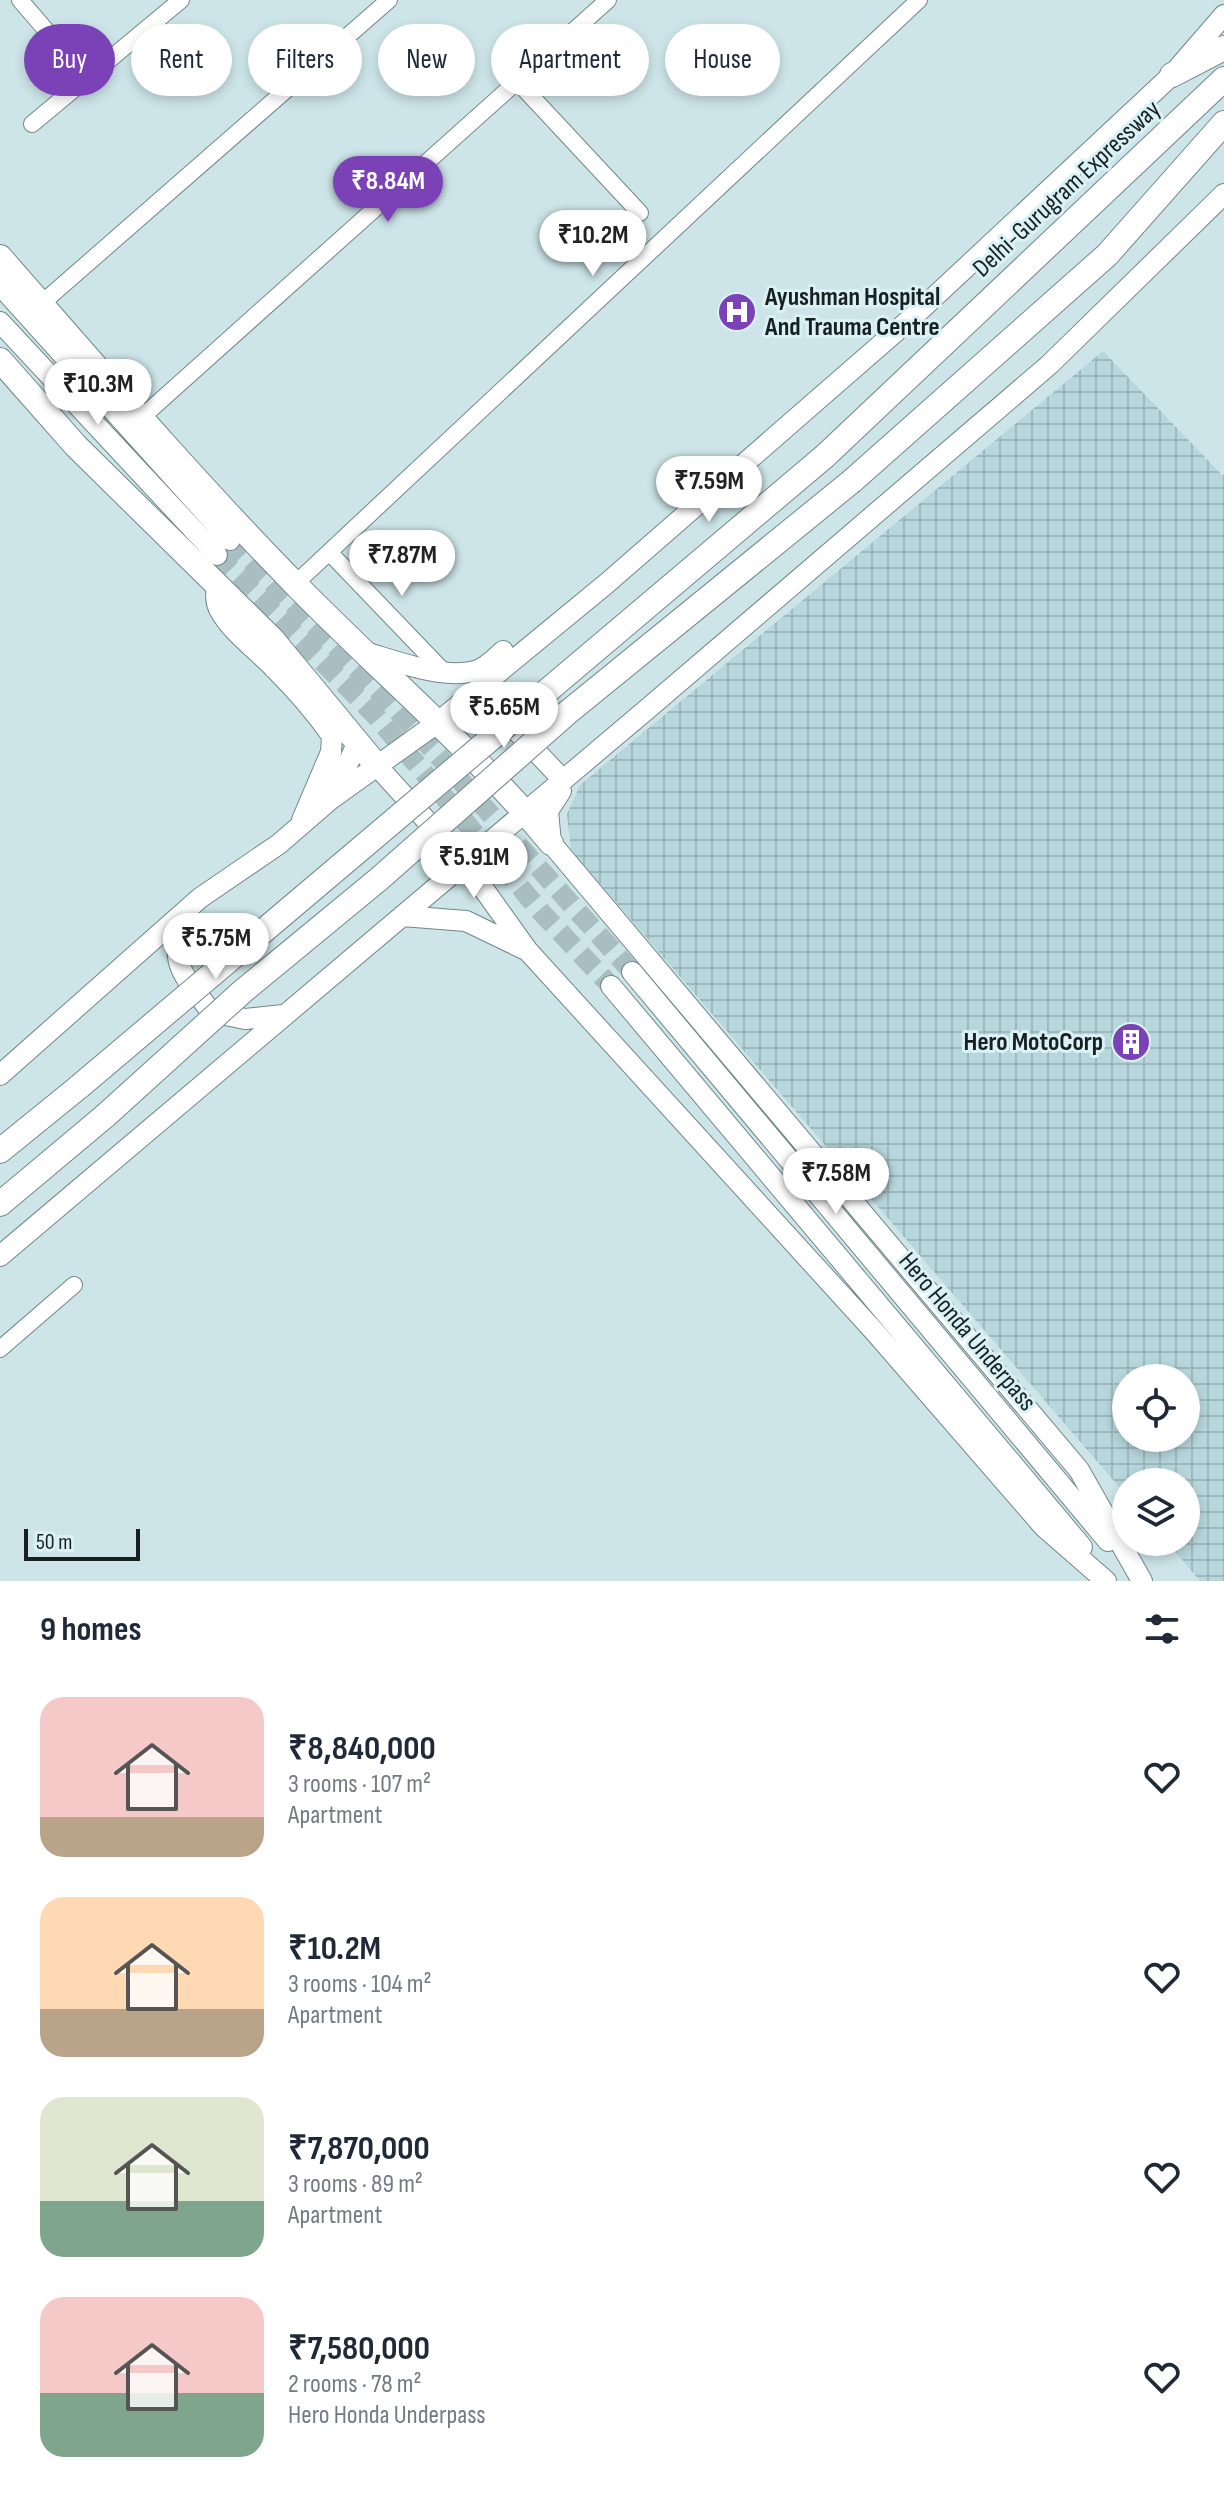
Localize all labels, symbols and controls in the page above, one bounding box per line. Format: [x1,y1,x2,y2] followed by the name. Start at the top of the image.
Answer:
[24,24,115,96] chip: Buy
[131,24,232,96] chip: Rent
[248,24,362,96] chip: Filters
[378,24,475,96] chip: New
[491,24,649,96] chip: Apartment
[665,24,780,96] chip: House
[967,94,1167,284] street label: Delhi-Gurugram Expressway
[323,156,453,224] pin: ₹8.84M
[351,166,425,197] text: ₹8.84M
[528,210,658,278] pin: ₹10.2M
[557,220,629,251] text: ₹10.2M
[764,282,940,343] place label: Ayushman Hospital And Trauma Centre
[716,291,758,333] hospital icon: Ayushman Hospital And Trauma Centre
[33,359,163,427] pin: ₹10.3M
[63,369,133,400] text: ₹10.3M
[644,456,774,524] pin: ₹7.59M
[674,466,744,497] text: ₹7.59M
[337,530,467,598] pin: ₹7.87M
[367,540,437,571] text: ₹7.87M
[439,682,569,750] pin: ₹5.65M
[468,692,540,723] text: ₹5.65M
[409,832,539,900] pin: ₹5.91M
[439,842,509,873] text: ₹5.91M
[151,913,281,981] pin: ₹5.75M
[181,923,251,954] text: ₹5.75M
[1110,1021,1152,1063] building icon: Hero MotoCorp
[964,1027,1103,1058] place label: Hero MotoCorp
[771,1148,901,1216] pin: ₹7.58M
[801,1158,871,1189] text: ₹7.58M
[892,1246,1042,1418] street label: Hero Honda Underpass
[1112,1364,1200,1556] map controls
[1112,1364,1200,1452] button: locate
[1112,1468,1200,1556] button: layers
[24,1525,140,1561] scale bar
[36,1529,72,1556] text: 50 m
[1140,1607,1184,1651] icon: filters
[40,1609,141,1650] text: 9 homes
[288,1728,436,1769] text: ₹8,840,000
[104,1729,200,1825] icon: home
[1140,1755,1184,1799] icon: heart
[288,1769,431,1800] text: 3 rooms · 107 m²
[288,1800,382,1831] text: Apartment
[288,1928,381,1969] text: ₹10.2M
[104,1929,200,2025] icon: home
[1140,1955,1184,1999] icon: heart
[288,1969,432,2000] text: 3 rooms · 104 m²
[288,2000,382,2031] text: Apartment
[288,2128,430,2169] text: ₹7,870,000
[104,2129,200,2225] icon: home
[1140,2155,1184,2199] icon: heart
[288,2169,423,2200] text: 3 rooms · 89 m²
[288,2200,382,2231] text: Apartment
[288,2328,430,2369] text: ₹7,580,000
[104,2329,200,2425] icon: home
[1140,2355,1184,2399] icon: heart
[288,2369,422,2400] text: 2 rooms · 78 m²
[288,2400,486,2431] text: Hero Honda Underpass

